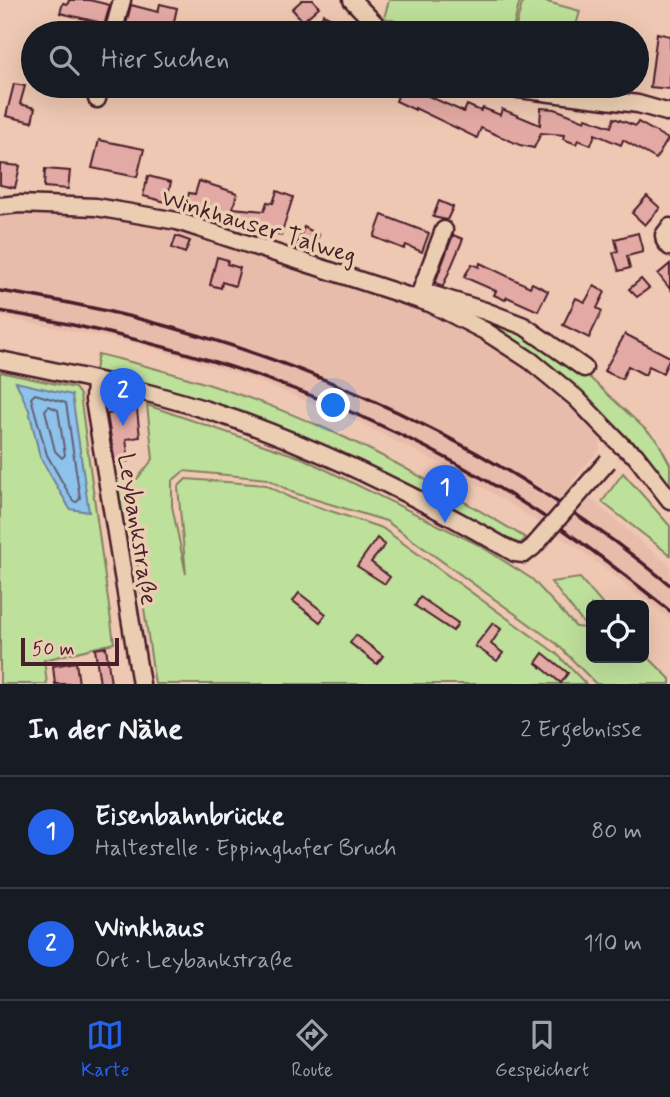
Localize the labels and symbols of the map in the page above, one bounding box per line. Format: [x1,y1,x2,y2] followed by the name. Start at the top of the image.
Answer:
[157,183,360,272] street label: Winkhauser Talweg
[100,368,146,426] pin: 2
[316,388,350,422] your location
[109,451,164,607] street label: Leybankstraße
[422,465,468,523] pin: 1
[21,635,119,667] scale bar

